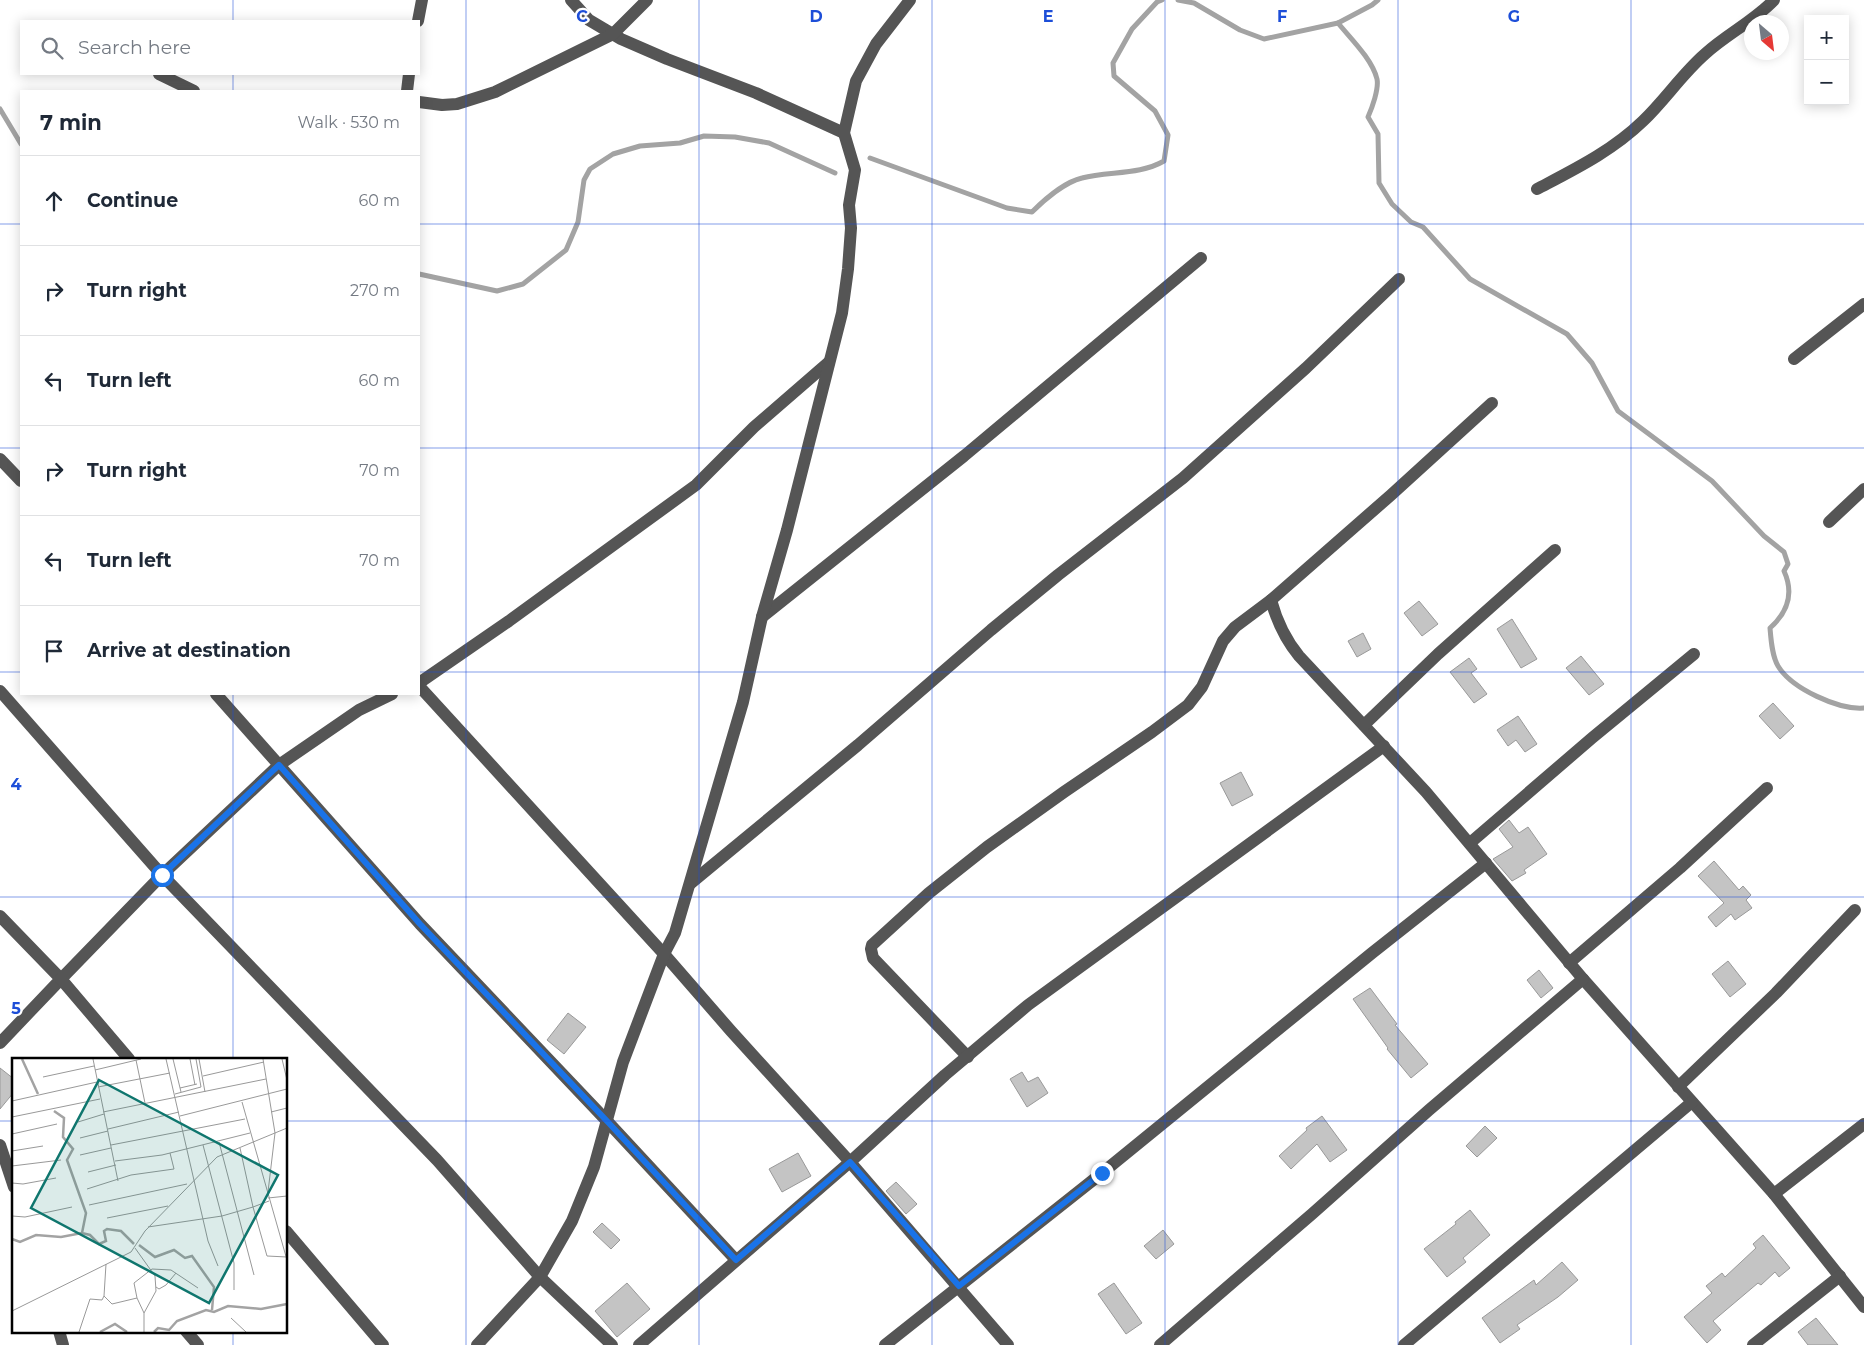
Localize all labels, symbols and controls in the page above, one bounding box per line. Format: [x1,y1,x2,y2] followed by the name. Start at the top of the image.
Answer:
[576,7,588,26] text: C
[809,7,823,26] text: D
[1043,7,1053,26] text: E
[1277,7,1287,26] text: F
[1508,7,1520,26] text: G
[1744,15,1789,60] north arrow
[1804,15,1849,105] map controls
[1804,15,1849,60] button: +
[20,20,420,75] search box
[38,34,66,62] icon: search
[78,36,191,59] text: Search here
[1804,60,1849,105] button: −
[40,110,102,135] text: 7 min
[298,113,400,132] text: Walk · 530 m
[40,187,68,215] icon: ahead
[87,189,178,212] text: Continue
[358,191,400,210] text: 60 m
[40,277,68,305] icon: right
[87,279,187,302] text: Turn right
[350,281,400,300] text: 270 m
[40,367,68,395] icon: left
[87,369,172,392] text: Turn left
[358,371,400,390] text: 60 m
[40,457,68,485] icon: right
[87,459,187,482] text: Turn right
[359,461,400,480] text: 70 m
[40,547,68,575] icon: left
[87,549,172,572] text: Turn left
[359,551,400,570] text: 70 m
[40,637,68,665] icon: arrive
[87,639,291,662] text: Arrive at destination
[10,775,22,794] text: 4
[151,864,174,887] route start
[11,999,21,1018] text: 5
[12,1058,288,1332] inset map
[1091,1162,1114,1185] route end

